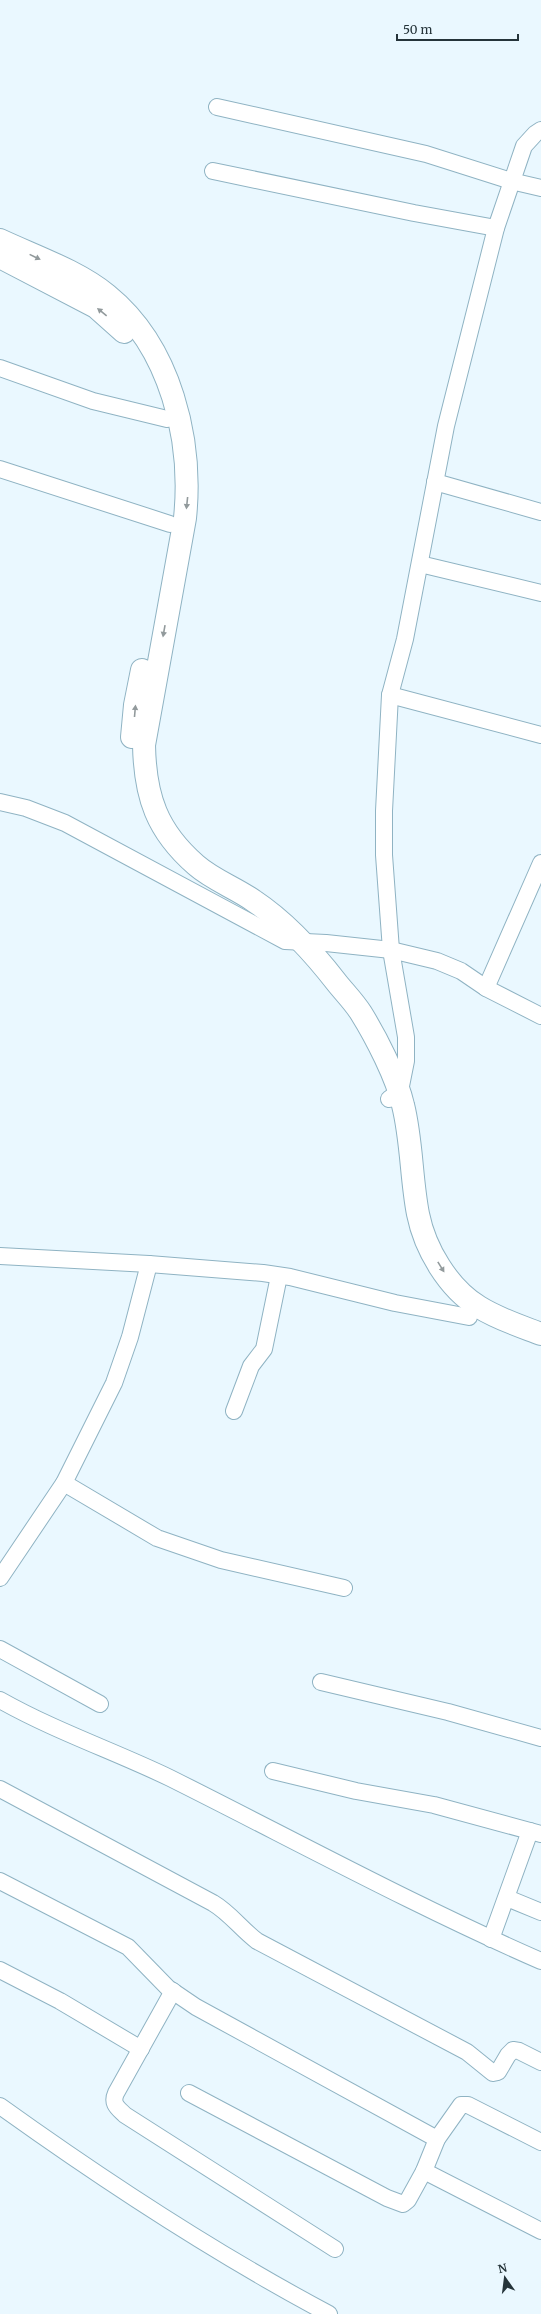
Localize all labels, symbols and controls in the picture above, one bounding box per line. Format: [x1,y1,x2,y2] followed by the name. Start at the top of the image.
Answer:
[397,16,518,42] scale bar
[403,22,432,37] text: 50 m
[29,254,41,260] one-way arrow
[97,307,108,316] one-way arrow
[184,497,190,509] one-way arrow
[161,624,167,637] one-way arrow
[131,705,138,717] one-way arrow
[437,1261,444,1273] one-way arrow
[485,2258,525,2298] north arrow
[497,2260,509,2276] text: N

